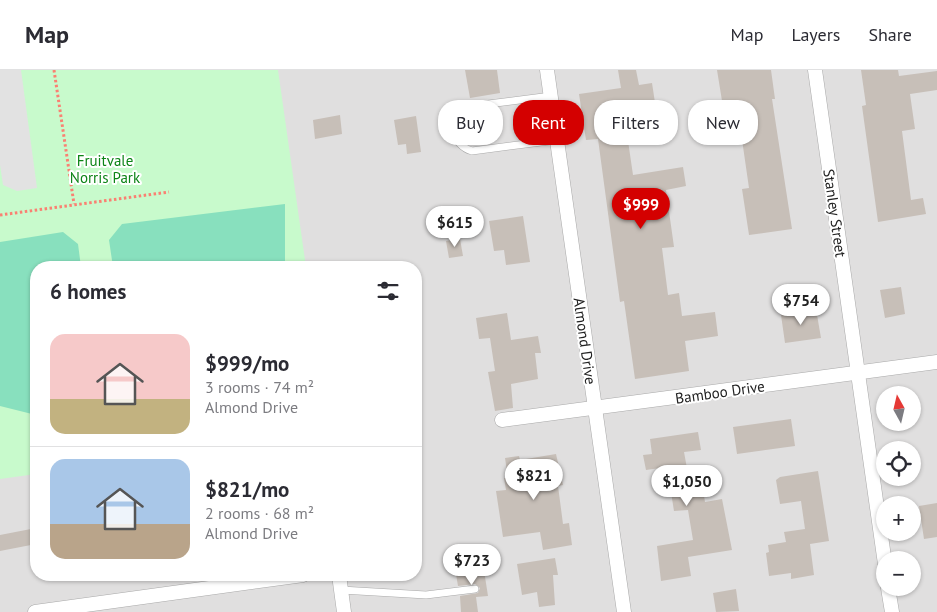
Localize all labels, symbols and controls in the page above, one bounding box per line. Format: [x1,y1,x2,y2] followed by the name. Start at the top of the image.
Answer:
[25,19,69,50] text: Map
[731,23,763,46] text: Map
[791,23,840,46] text: Layers
[868,23,912,46] text: Share
[438,100,503,145] chip: Buy
[513,100,584,145] chip: Rent
[594,100,678,145] chip: Filters
[688,100,758,145] chip: New
[70,151,141,187] park label: Fruitvale Norris Park
[819,168,851,258] street label: Stanley Street
[611,188,671,230] pin: $999
[623,194,659,214] text: $999
[425,206,485,248] pin: $615
[437,212,473,232] text: $615
[374,277,402,305] icon: filters
[50,278,126,305] text: 6 homes
[771,284,831,326] pin: $754
[783,290,819,310] text: $754
[570,296,600,386] street label: Almond Drive
[205,350,289,377] text: $999/mo
[90,354,150,414] icon: home
[674,376,766,408] street label: Bamboo Drive
[205,377,314,397] text: 3 rooms · 74 m²
[876,386,921,431] north arrow
[876,386,921,596] map controls
[205,397,298,417] text: Almond Drive
[876,441,921,486] button: locate
[504,458,564,501] pin: $821
[646,464,728,507] pin: $1,050
[516,465,552,485] text: $821
[662,471,712,491] text: $1,050
[205,476,289,503] text: $821/mo
[90,479,150,539] icon: home
[876,496,921,541] button: +
[205,503,314,523] text: 2 rooms · 68 m²
[205,523,298,543] text: Almond Drive
[442,544,502,586] pin: $723
[454,550,490,570] text: $723
[876,551,921,596] button: −

